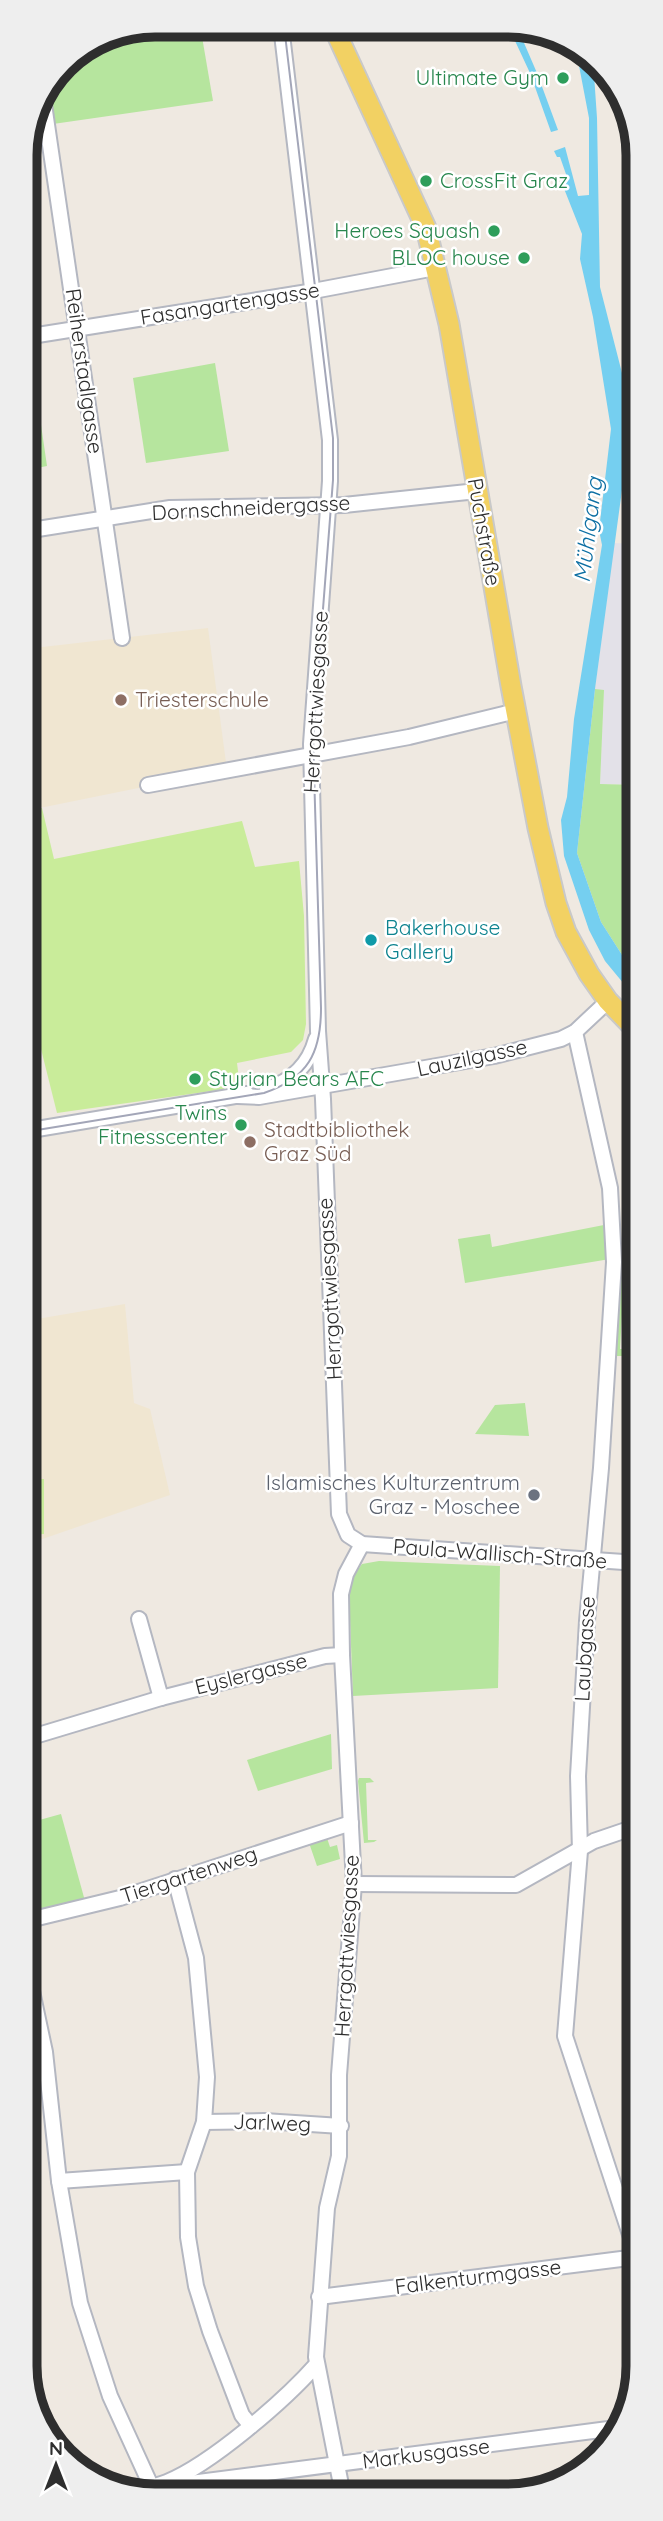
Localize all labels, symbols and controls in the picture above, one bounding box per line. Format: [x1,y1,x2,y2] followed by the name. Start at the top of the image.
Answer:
[415,64,549,90] place label: Ultimate Gym
[555,70,571,86] marker: Ultimate Gym
[440,167,568,193] place label: CrossFit Graz
[418,173,434,189] marker: CrossFit Graz
[334,217,480,243] place label: Heroes Squash
[486,223,502,239] marker: Heroes Squash
[392,244,510,270] place label: BLOC house
[516,250,532,266] marker: BLOC house
[138,276,321,330] street label: Fasangartengasse
[61,287,109,455] street label: Reiherstadlgasse
[567,474,609,584] water label: Mühlgang
[463,476,507,588] street label: Puchstraße
[151,489,351,525] street label: Dornschneidergasse
[297,610,333,794] street label: Herrgottwiesgasse
[135,686,269,712] place label: Triesterschule
[113,692,129,708] marker: Triesterschule
[385,914,500,964] place label: Bakerhouse Gallery
[363,932,379,948] marker: Bakerhouse Gallery
[414,1033,529,1081] street label: Lauzilgasse
[209,1065,384,1091] place label: Styrian Bears AFC
[187,1071,203,1087] marker: Styrian Bears AFC
[98,1099,227,1149] place label: Twins Fitnesscenter
[264,1116,410,1166] place label: Stadtbibliothek Graz Süd
[233,1117,249,1133] marker: Twins Fitnesscenter
[242,1134,258,1150] marker: Stadtbibliothek Graz Süd
[311,1197,347,1381] street label: Herrgottwiesgasse
[266,1469,520,1519] place label: Islamisches Kulturzentrum Graz - Moschee
[526,1487,542,1503] marker: Islamisches Kulturzentrum Graz - Moschee
[392,1533,608,1573] street label: Paula-Wallisch-Straße
[568,1596,600,1702] street label: Laubgasse
[192,1647,310,1700] street label: Eyslergasse
[117,1840,260,1908] street label: Tiergartenweg
[328,1854,364,2038] street label: Herrgottwiesgasse
[233,2108,311,2136] street label: Jarlweg
[393,2253,563,2299] street label: Falkenturmgasse
[21,2430,91,2500] north arrow
[361,2432,491,2474] street label: Markusgasse
[49,2436,63,2460] text: N

